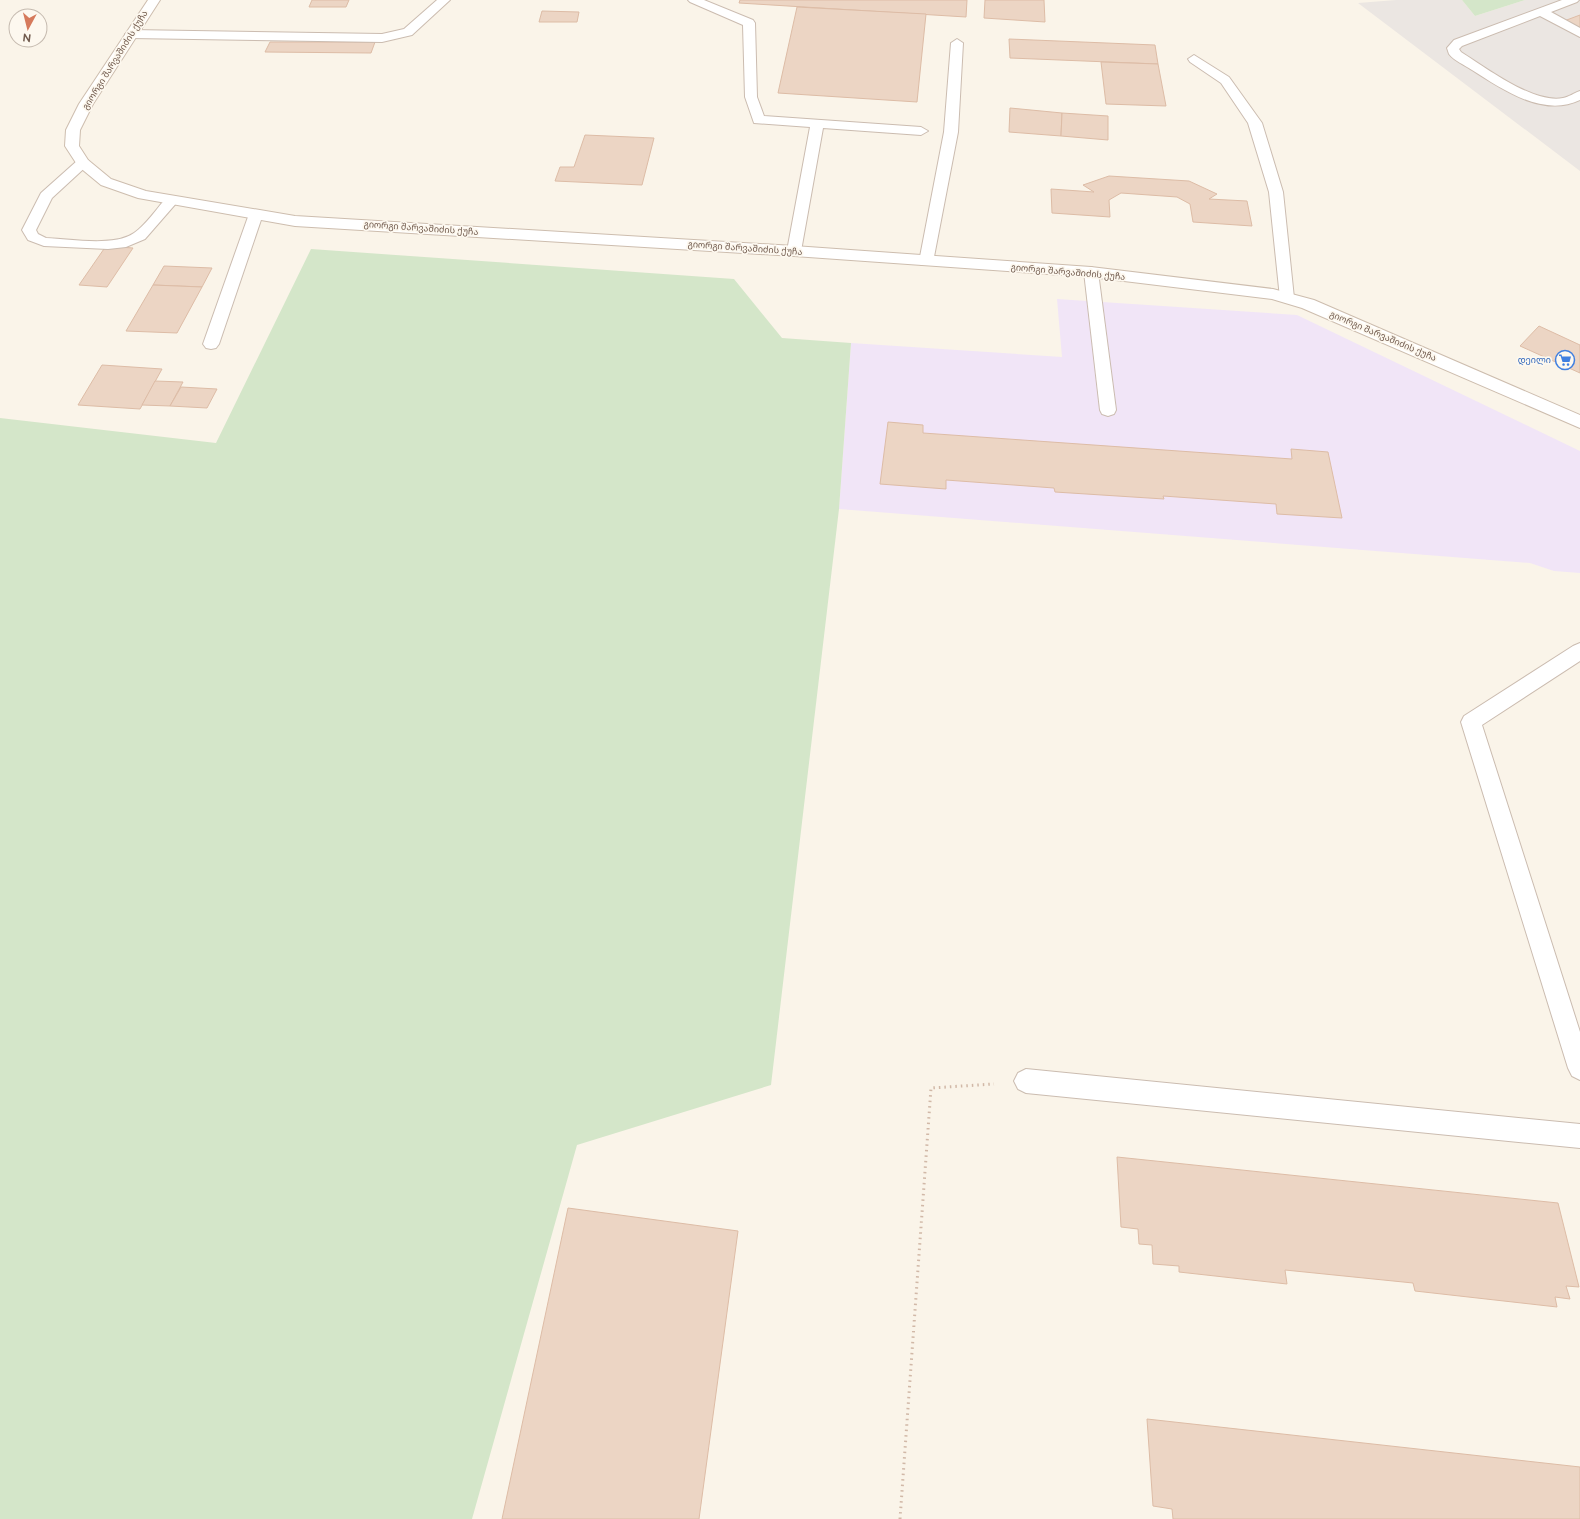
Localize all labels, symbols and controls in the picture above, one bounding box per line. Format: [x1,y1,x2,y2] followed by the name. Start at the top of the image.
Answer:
[8,8,48,48] north arrow
[80,9,150,111] street label: გიორგი შარვაშიძის ქუჩა
[22,30,32,44] text: N
[363,219,479,237] street label: გიორგი შარვაშიძის ქუჩა
[687,239,803,257] street label: გიორგი შარვაშიძის ქუჩა
[1010,262,1126,282] street label: გიორგი შარვაშიძის ქუჩა
[1328,309,1438,363] street label: გიორგი შარვაშიძის ქუჩა
[1554,349,1576,371] supermarket icon: დეილი
[1518,355,1551,366] place label: დეილი

